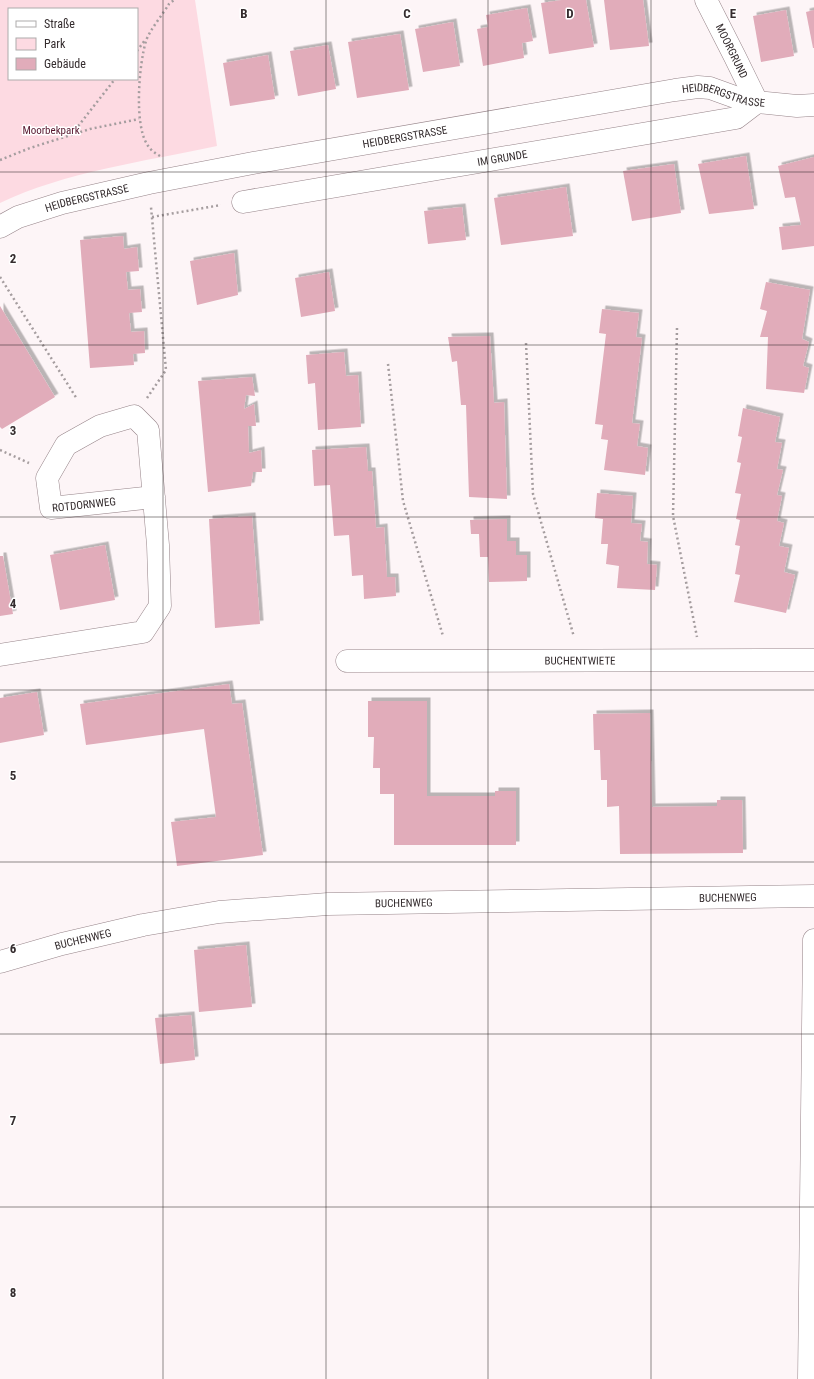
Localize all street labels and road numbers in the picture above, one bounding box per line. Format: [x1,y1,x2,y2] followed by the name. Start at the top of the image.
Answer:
[713,22,750,81] street label: MOORGRUND
[681,81,766,110] street label: HEIDBERGSTRASSE
[362,123,449,151] street label: HEIDBERGSTRASSE
[476,148,529,169] street label: IM GRUNDE
[43,182,130,215] street label: HEIDBERGSTRASSE
[51,495,116,515] street label: ROTDORNWEG
[544,654,616,668] street label: BUCHENTWIETE
[699,891,757,905] street label: BUCHENWEG
[375,896,433,910] street label: BUCHENWEG
[53,927,113,953] street label: BUCHENWEG

